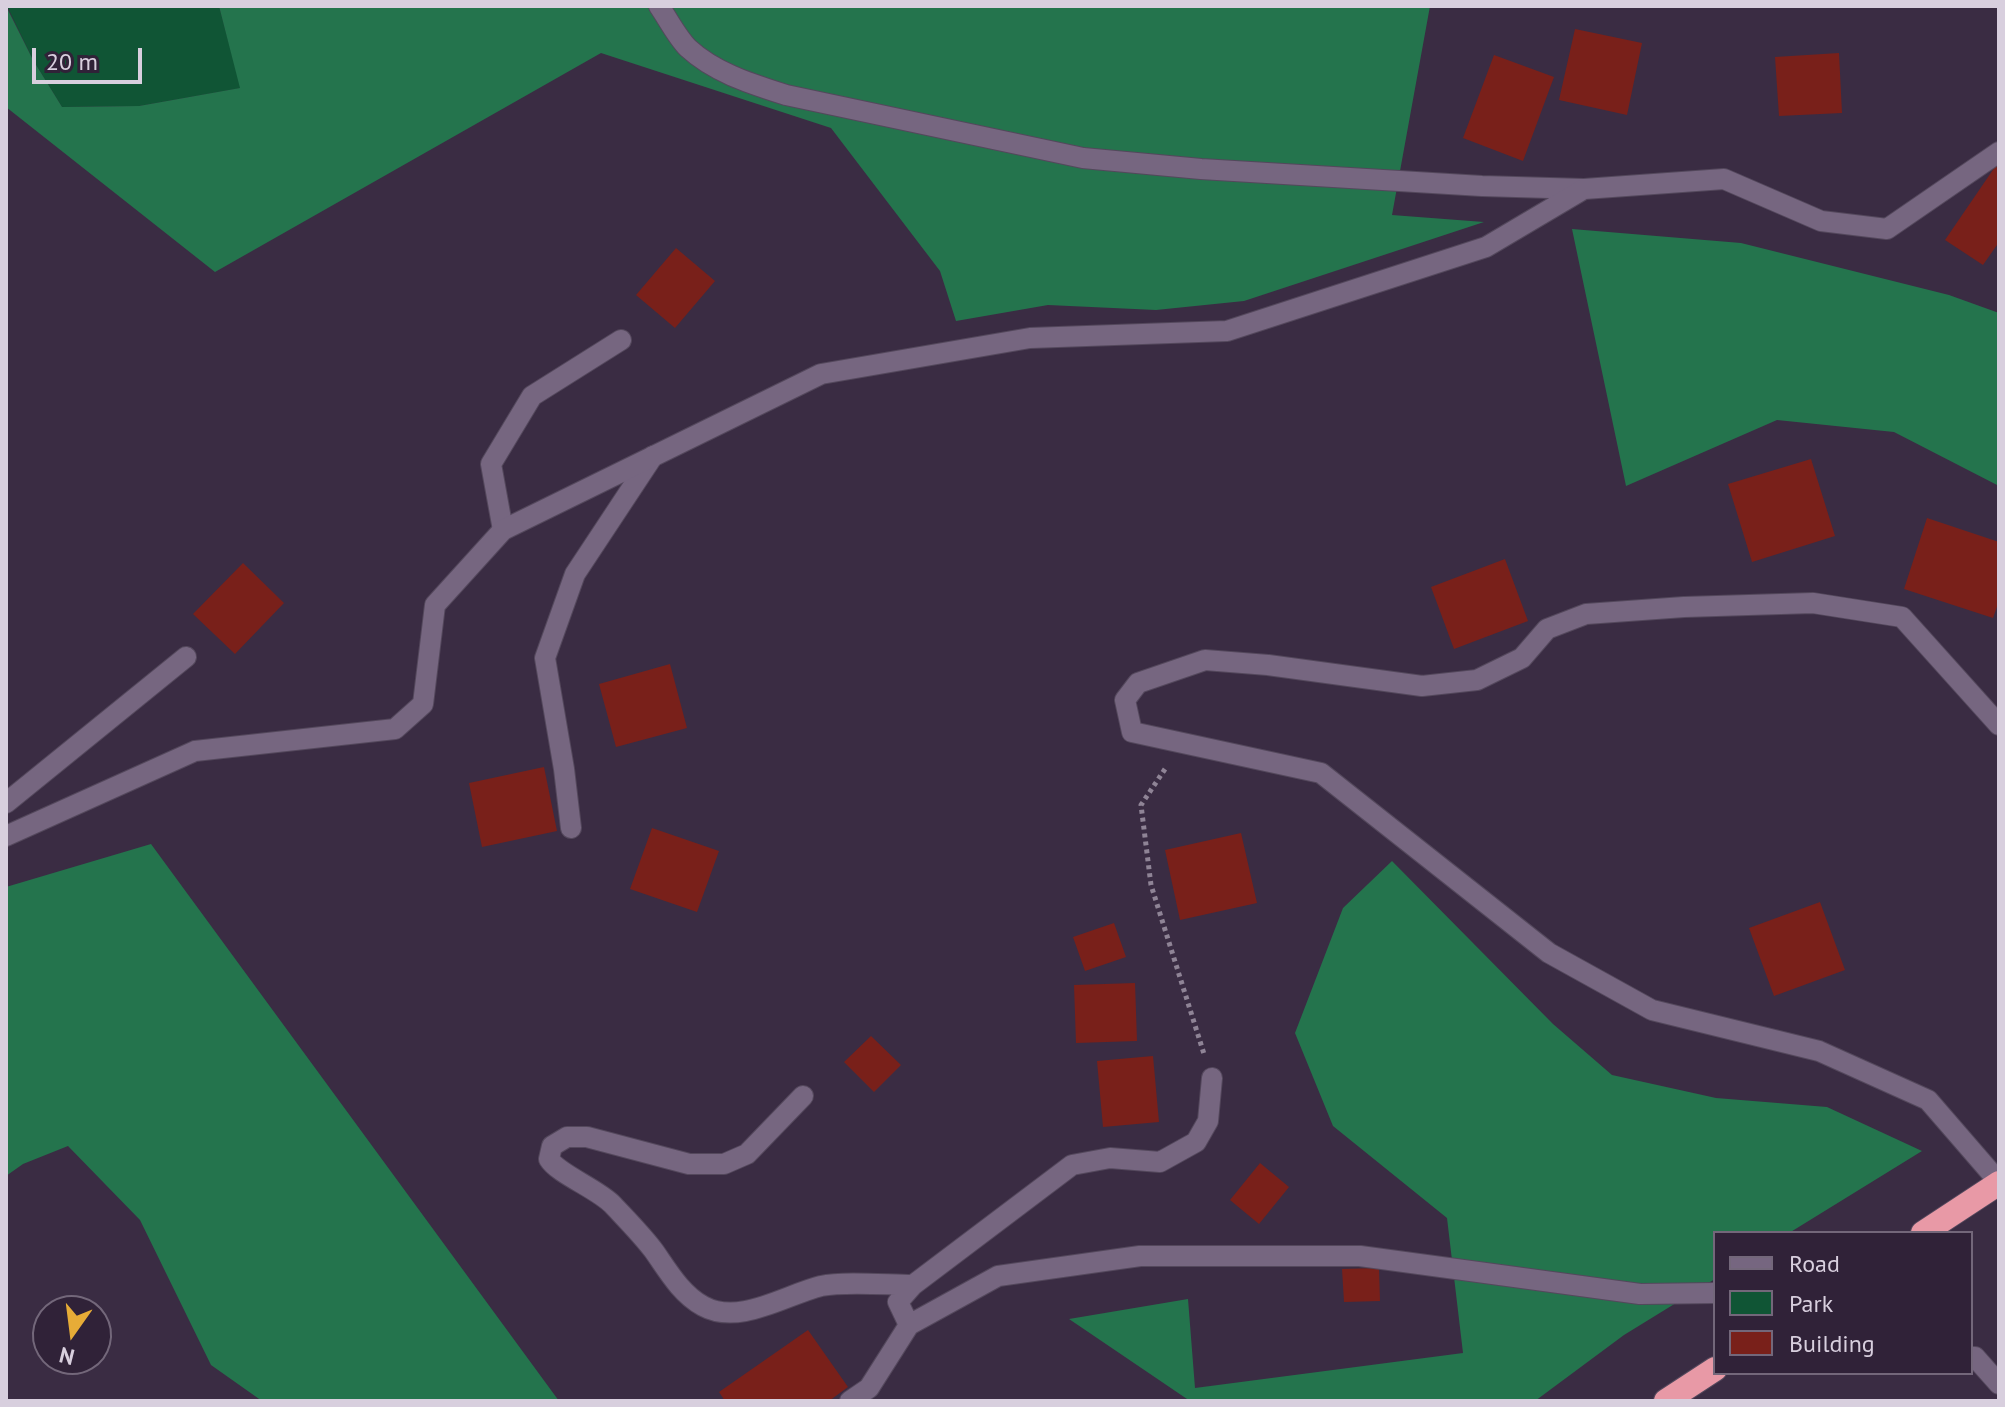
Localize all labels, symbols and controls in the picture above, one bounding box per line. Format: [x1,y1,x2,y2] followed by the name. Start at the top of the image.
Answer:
[36,32,146,82] scale bar
[46,46,98,77] text: 20 m
[1713,1231,1973,1375] legend
[1789,1248,1840,1279] text: Road
[1789,1288,1833,1319] text: Park
[32,1295,112,1375] north arrow
[1789,1328,1875,1359] text: Building
[56,1341,77,1372] text: N

